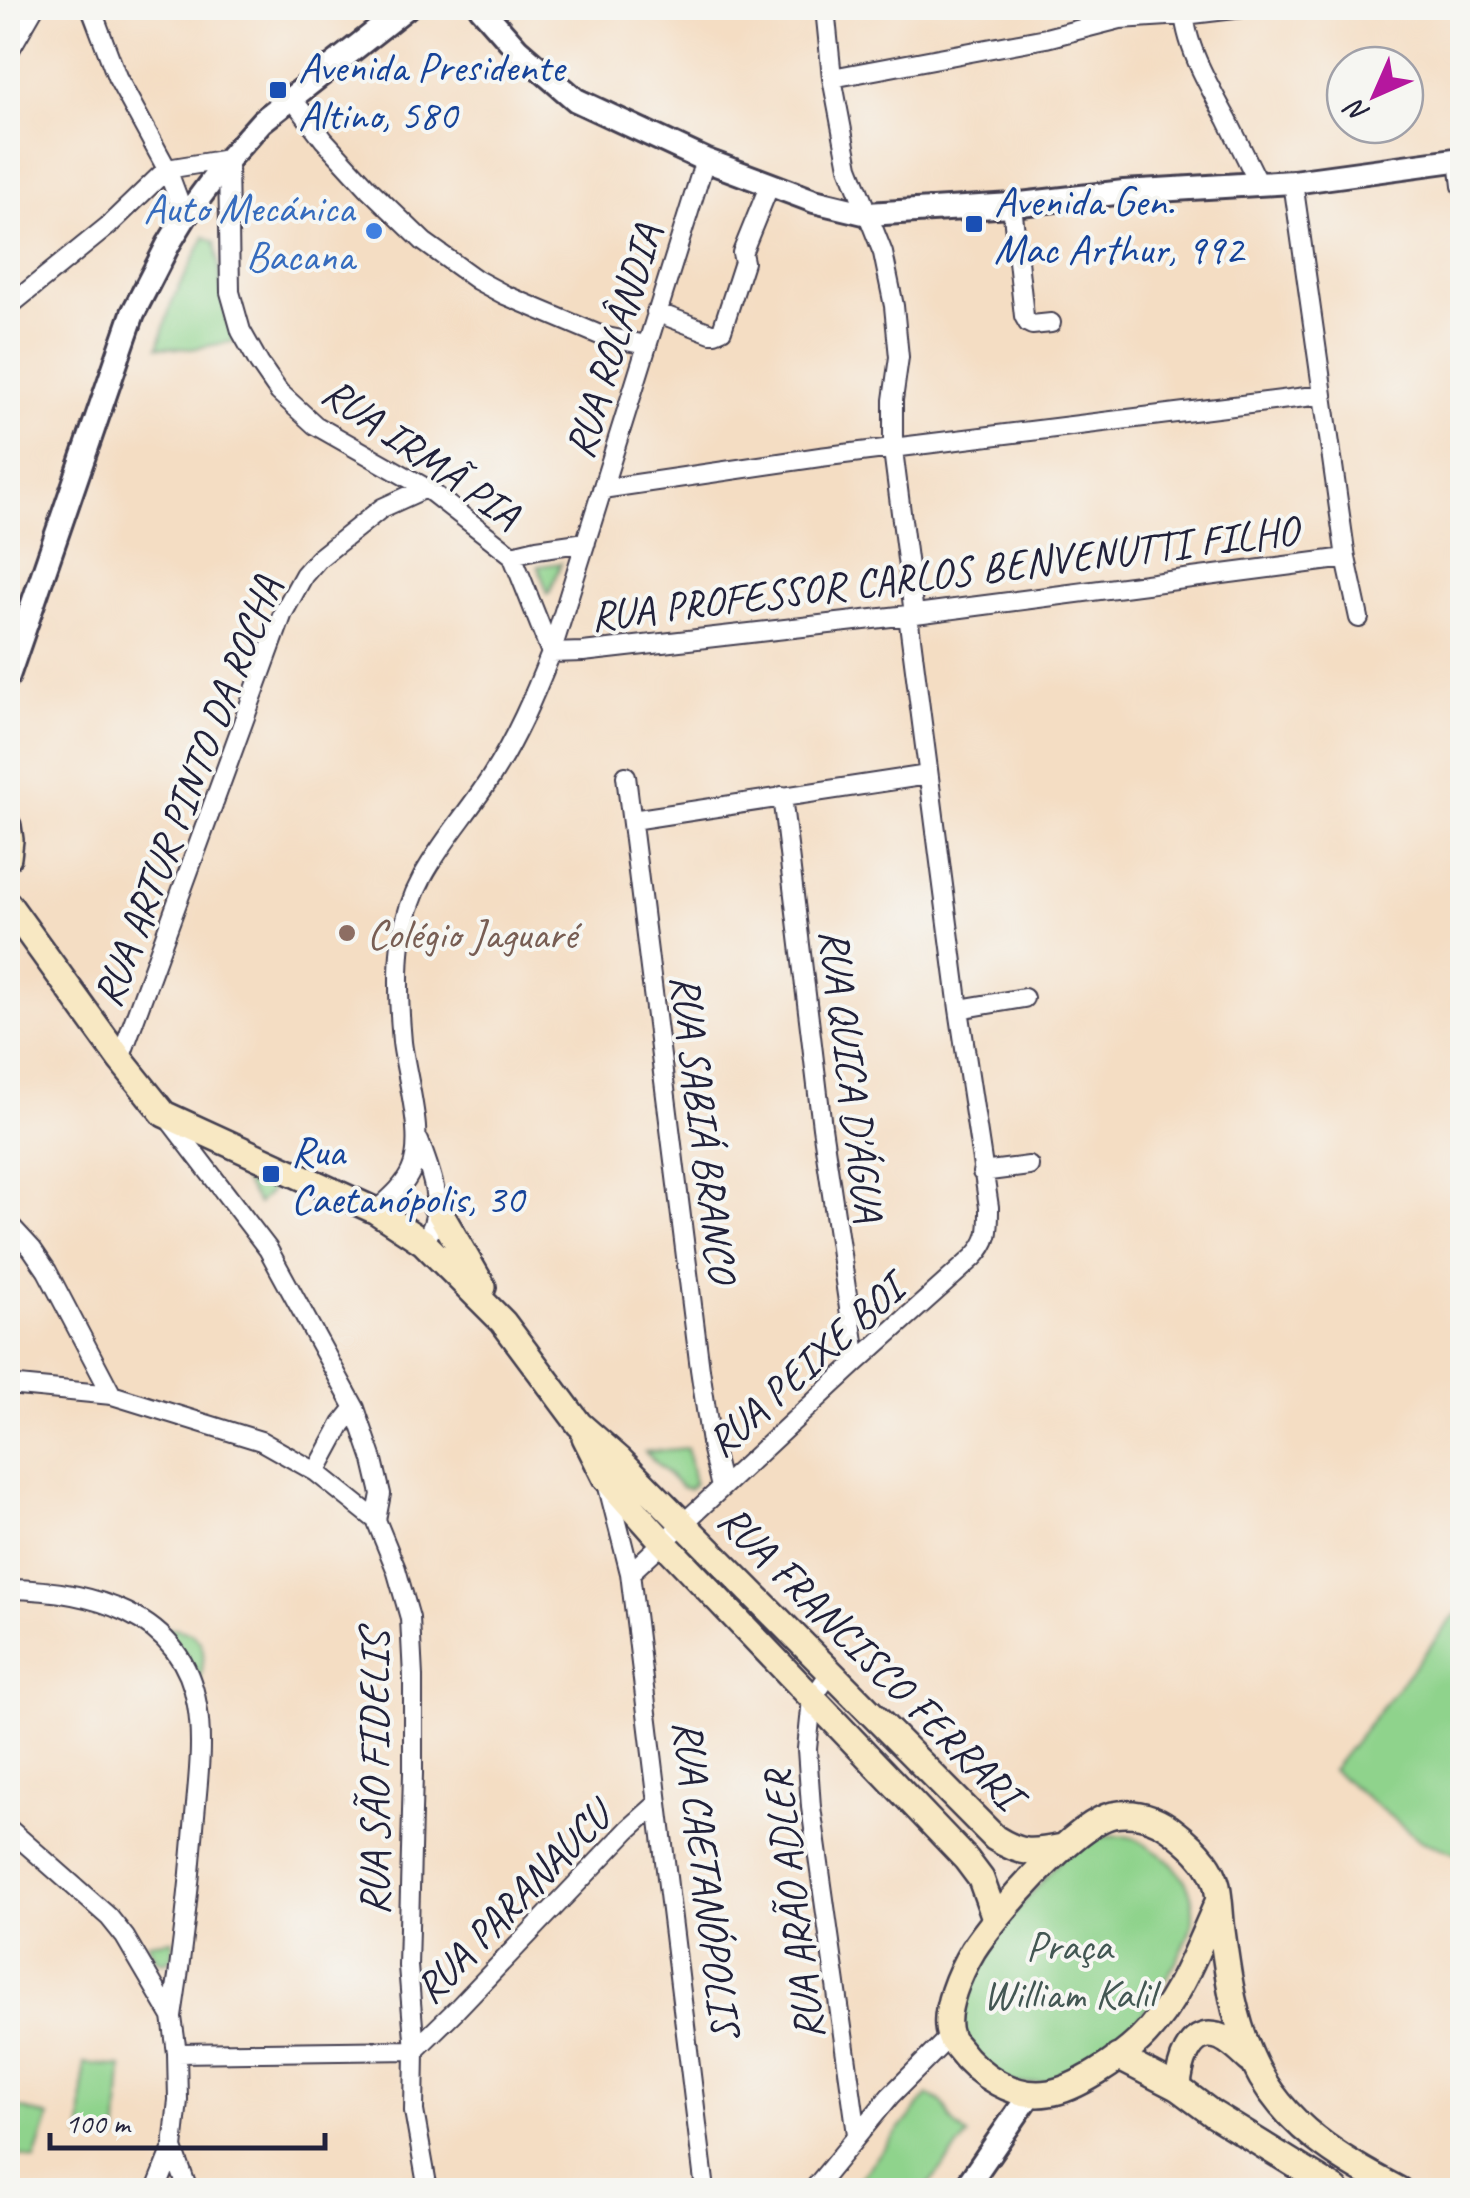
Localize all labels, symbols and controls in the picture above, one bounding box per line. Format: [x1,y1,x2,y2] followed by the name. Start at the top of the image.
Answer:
[298,41,567,142] place label: Avenida Presidente Altino, 580
[1325,45,1425,145] north arrow
[267,79,289,101] marker: Avenida Presidente Altino, 580
[1336,91,1376,131] text: N
[994,175,1246,276] place label: Avenida Gen. Mac Arthur, 992
[144,182,358,283] place label: Auto Mecánica Bacana
[963,213,985,235] marker: Avenida Gen. Mac Arthur, 992
[553,218,674,464] street label: RUA ROLÂNDIA
[363,220,385,242] marker: Auto Mecánica Bacana
[312,366,531,541] street label: RUA IRMÃ PIA
[588,503,1305,643] street label: RUA PROFESSOR CARLOS BENVENUTTI FILHO
[81,568,294,1014] street label: RUA ARTUR PINTO DA ROCHA
[367,908,583,961] place label: Colégio Jaguaré
[336,922,358,944] marker: Colégio Jaguaré
[807,926,896,1225] street label: RUA QUICA D'ÁGUA
[658,972,749,1289] street label: RUA SABIÁ BRANCO
[291,1125,527,1226] place label: Rua Caetanópolis, 30
[260,1163,282,1185] marker: Rua Caetanópolis, 30
[695,1258,921,1468] street label: RUA PEIXE BOI
[707,1494,1039,1826] street label: RUA FRANCISCO FERRARI
[348,1623,401,1915] street label: RUA SÃO FIDELIS
[661,1717,753,2043] street label: RUA CAETANÓPOLIS
[750,1764,836,2043] street label: RUA ARÃO ADLER
[403,1786,626,2015] street label: RUA PARANAUCU
[983,1920,1162,2021] park label: Praça William Kalil
[50,2088,325,2150] scale bar
[65,2104,132,2142] text: 100 m

